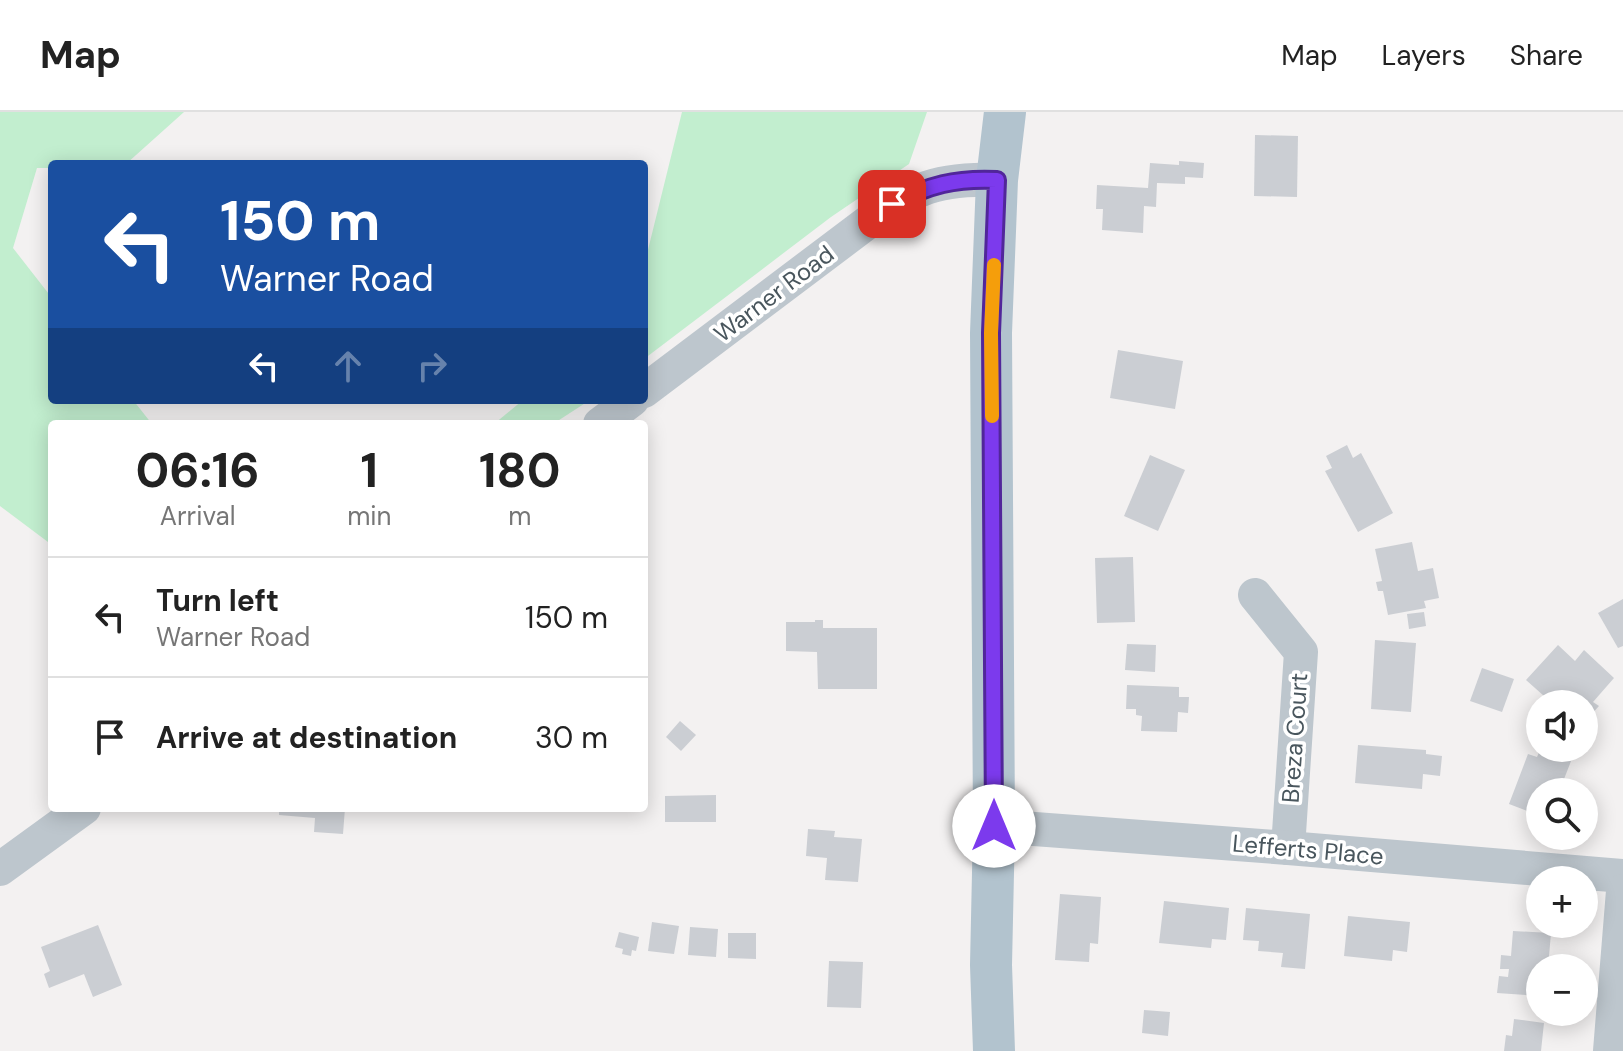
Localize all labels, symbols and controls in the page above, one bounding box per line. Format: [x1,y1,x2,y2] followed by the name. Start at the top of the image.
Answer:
[40,30,121,80] text: Map
[1281,37,1338,74] text: Map
[1382,37,1466,74] text: Layers
[1510,37,1583,74] text: Share
[858,170,926,238] pin
[870,182,914,226] icon: arrive
[220,184,381,257] text: 150 m
[88,192,192,296] icon: left
[707,238,840,349] street label: Warner Road
[220,255,434,302] text: Warner Road
[242,344,286,388] icon: left
[326,344,370,388] icon: ahead
[410,344,454,388] icon: right
[135,439,260,502] text: 06:16
[361,439,378,502] text: 1
[479,439,561,502] text: 180
[160,499,235,533] text: Arrival
[347,499,391,533] text: min
[508,499,531,533] text: m
[156,581,279,620] text: Turn left
[88,595,132,639] icon: left
[525,598,608,637] text: 150 m
[156,620,310,654] text: Warner Road
[1274,672,1315,804] street label: Breza Court
[1526,690,1598,1026] map controls
[1526,690,1598,762] button: sound
[88,715,132,759] icon: arrive
[156,718,457,757] text: Arrive at destination
[535,718,608,757] text: 30 m
[1526,778,1598,850] button: search
[952,784,1036,868] position arrow
[1231,827,1385,872] street label: Lefferts Place
[1526,866,1598,938] button: +
[1526,954,1598,1026] button: −

